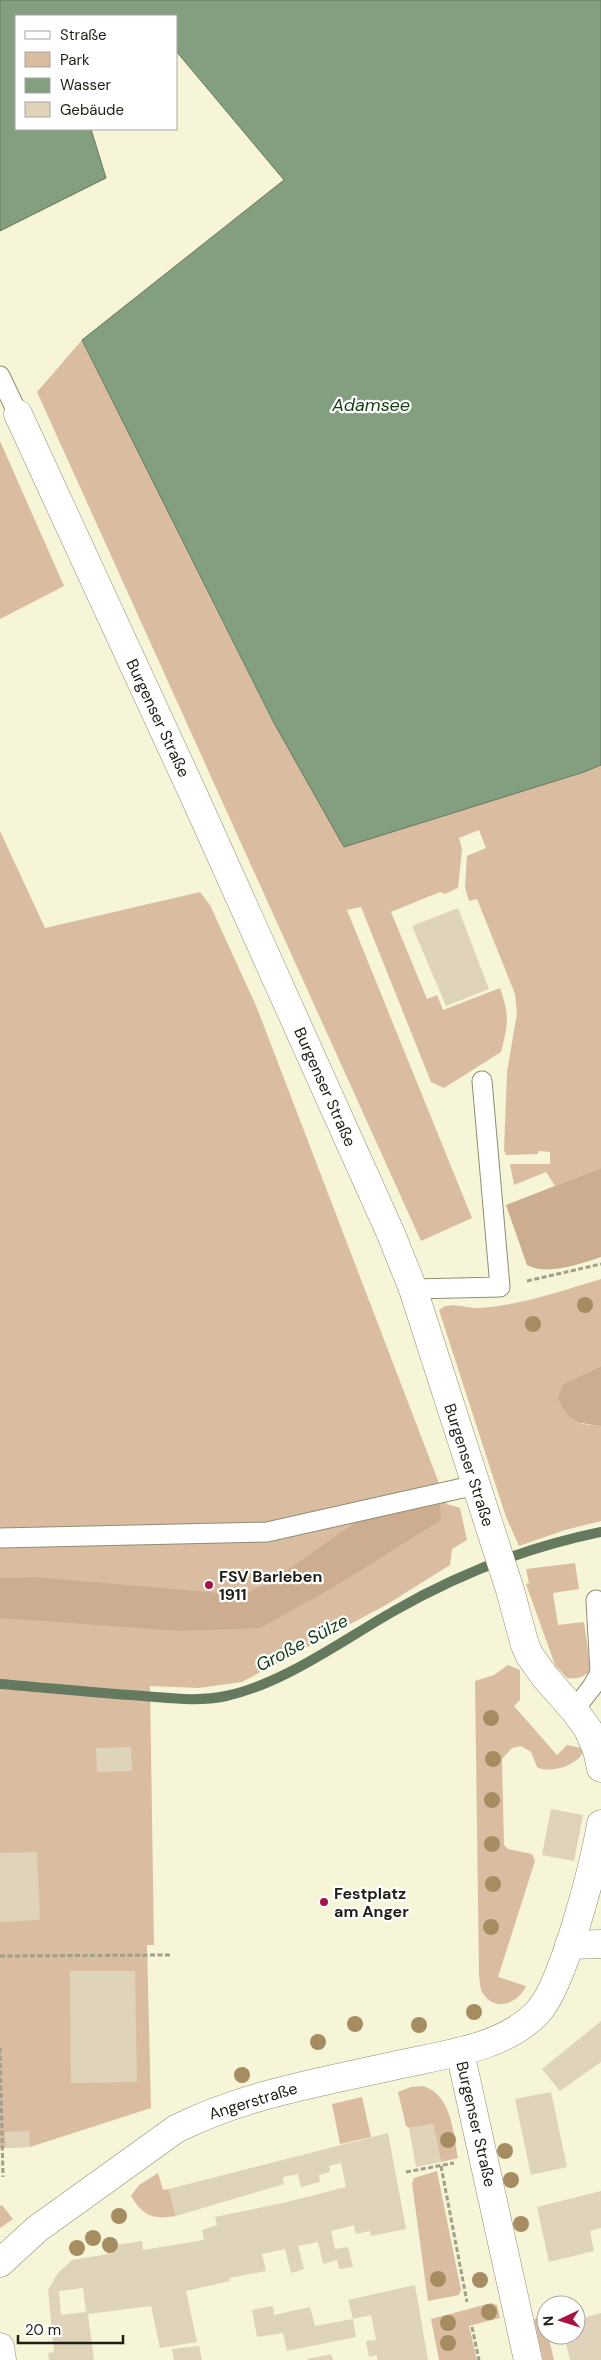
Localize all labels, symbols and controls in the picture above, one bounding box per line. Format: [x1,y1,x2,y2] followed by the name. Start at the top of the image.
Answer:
[15,15,178,130] legend
[60,25,107,45] text: Straße
[60,50,90,70] text: Park
[60,75,112,95] text: Wasser
[60,100,124,120] text: Gebäude
[331,393,410,417] water label: Adamsee
[121,655,195,781] street label: Burgenser Straße
[289,1024,361,1150] street label: Burgenser Straße
[439,1401,499,1529] street label: Burgenser Straße
[219,1566,322,1605] place label: FSV Barleben 1911
[203,1579,215,1591] marker: FSV Barleben 1911
[252,1609,352,1677] water label: Große Sülze
[334,1883,409,1922] place label: Festplatz am Anger
[318,1896,330,1908] marker: Festplatz am Anger
[451,2059,501,2189] street label: Burgenser Straße
[206,2078,300,2124] street label: Angerstraße
[536,2295,586,2345] north arrow
[18,2312,122,2344] scale bar
[539,2315,557,2327] text: N
[25,2320,61,2340] text: 20 m

